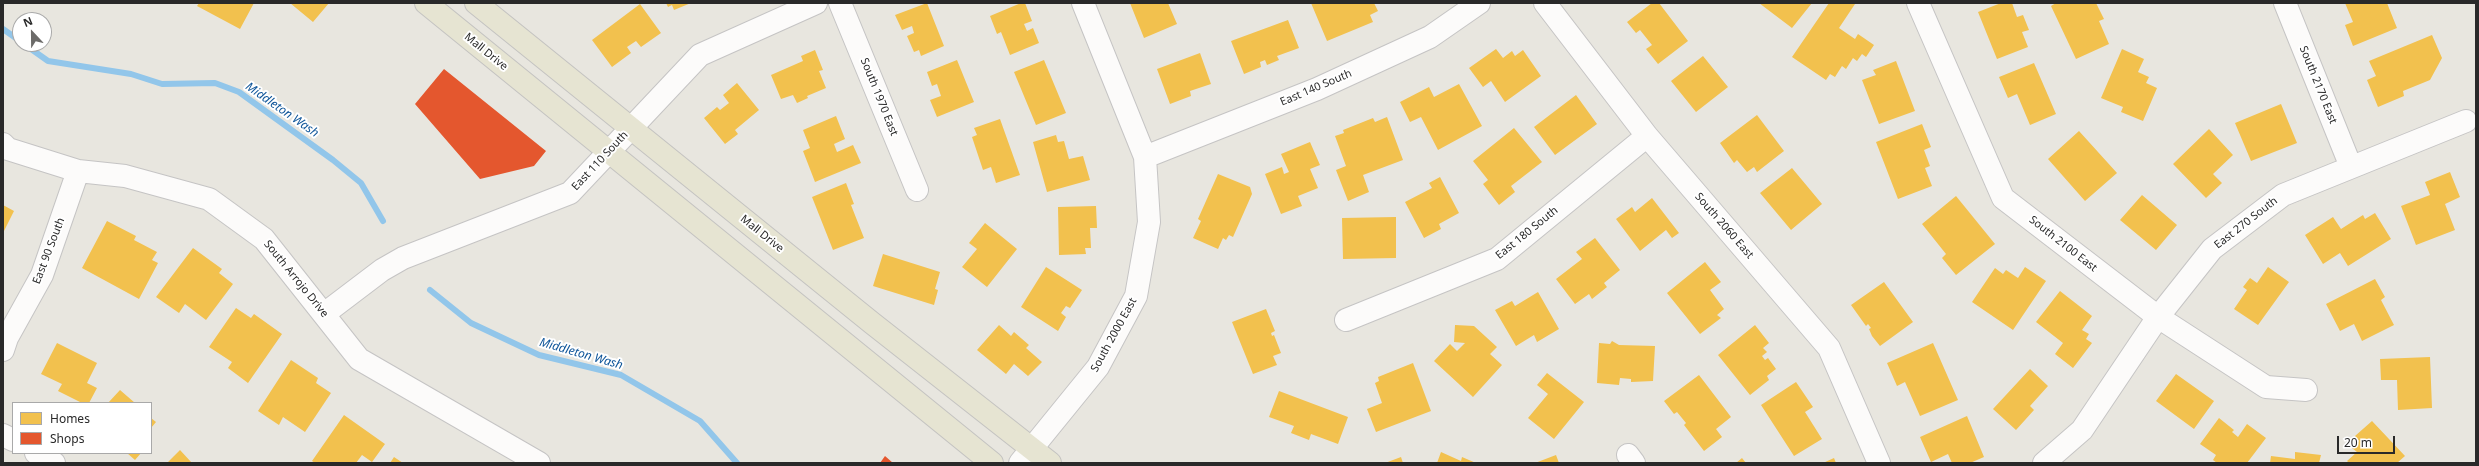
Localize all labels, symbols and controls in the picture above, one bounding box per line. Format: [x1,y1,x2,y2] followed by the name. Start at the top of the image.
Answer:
[12,12,52,52] north arrow
[21,13,35,30] text: N
[462,31,510,73] street label: Mall Drive
[2296,44,2340,126] street label: South 2170 East
[857,56,901,138] street label: South 1970 East
[1278,67,1354,109] street label: East 140 South
[243,79,321,141] water label: Middleton Wash
[569,129,631,193] street label: East 110 South
[1692,190,1756,262] street label: South 2060 East
[2212,194,2280,252] street label: East 270 South
[1493,204,1561,262] street label: East 180 South
[738,213,786,255] street label: Mall Drive
[2026,213,2100,275] street label: South 2100 East
[30,216,68,286] street label: East 90 South
[261,238,331,320] street label: South Arrojo Drive
[1088,296,1140,374] street label: South 2000 East
[538,335,624,373] water label: Middleton Wash
[12,402,152,454] legend
[50,410,90,427] text: Homes
[2339,428,2397,454] scale bar
[50,430,84,447] text: Shops
[2344,434,2372,451] text: 20 m

